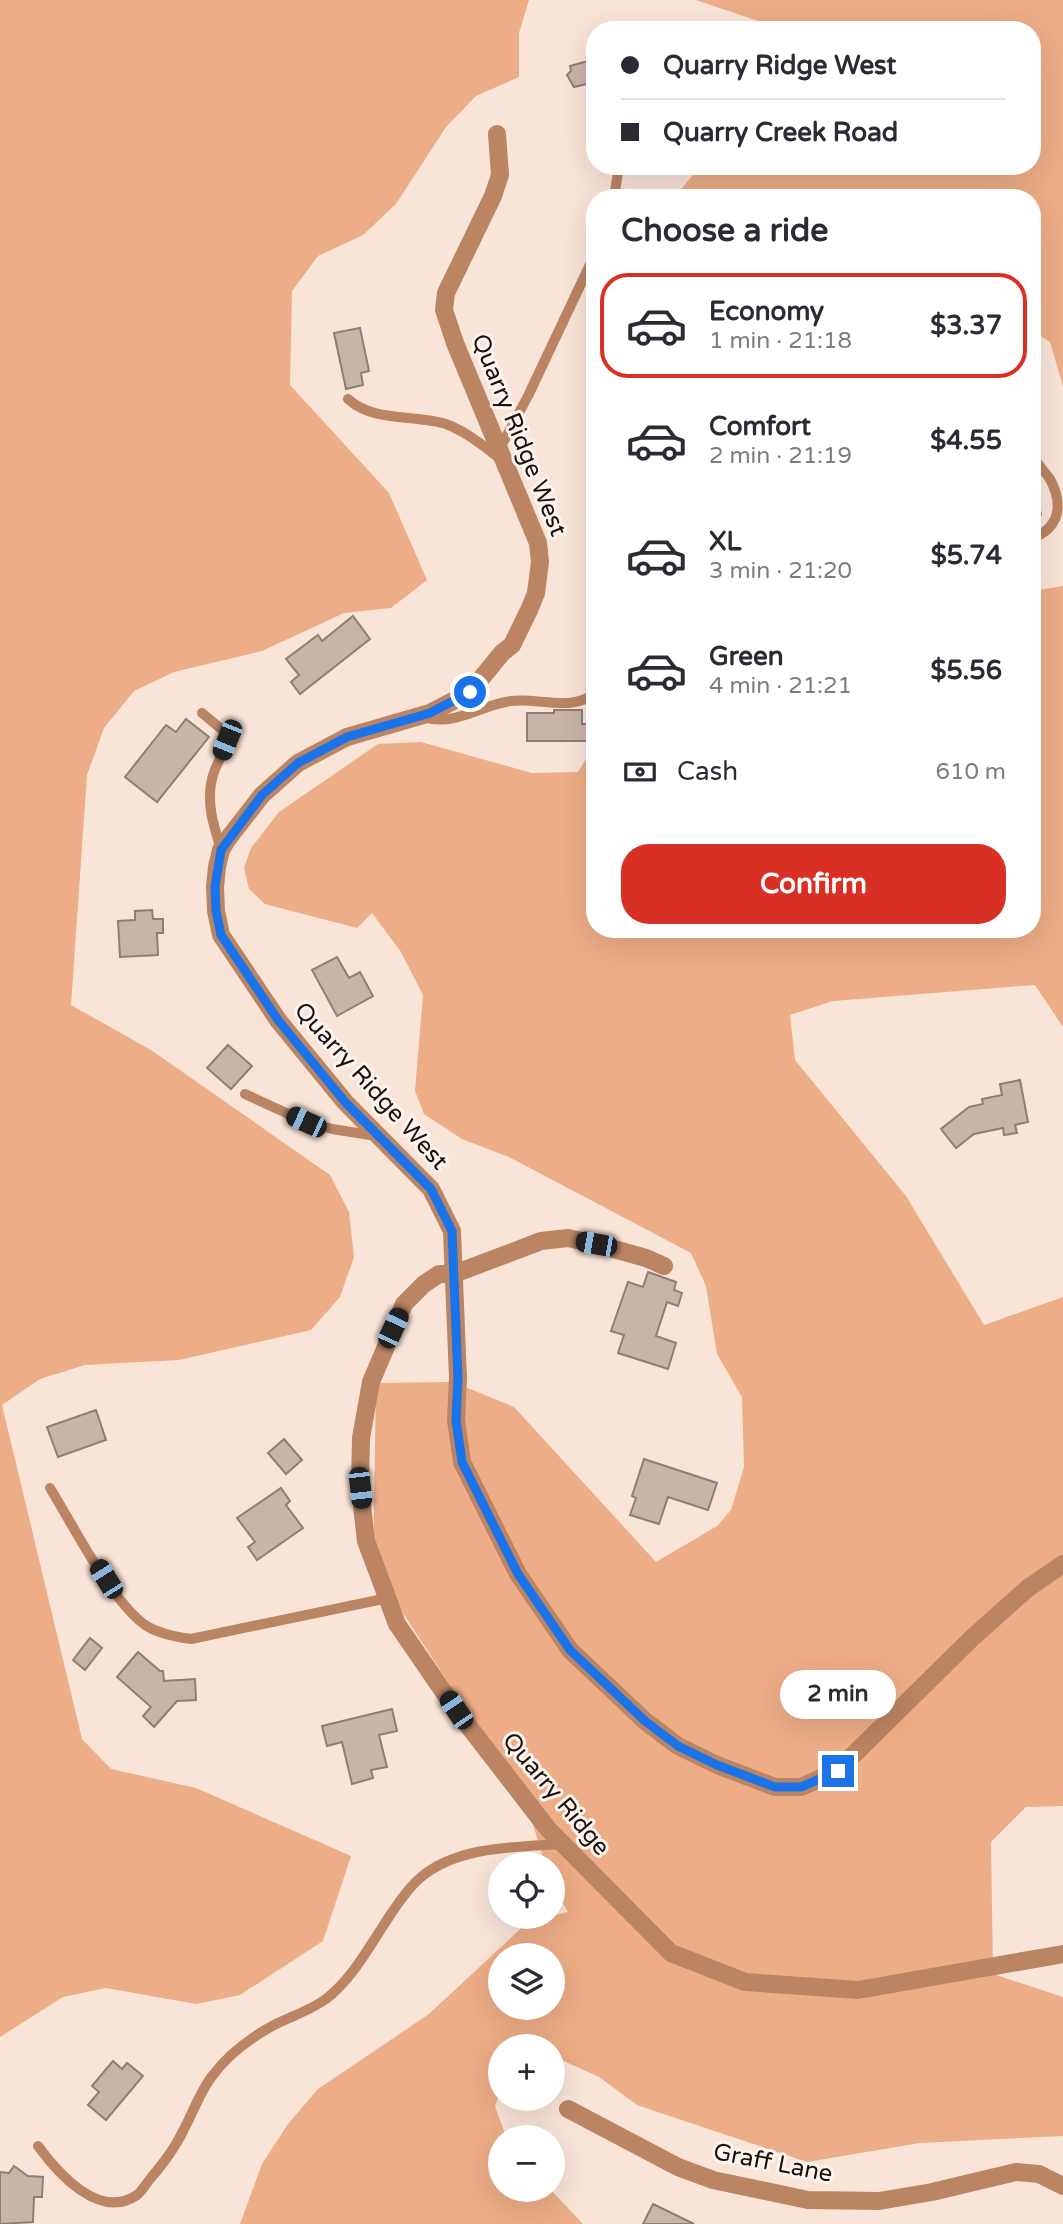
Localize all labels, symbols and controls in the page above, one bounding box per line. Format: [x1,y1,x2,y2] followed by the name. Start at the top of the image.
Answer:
[663,50,896,81] text: Quarry Ridge West
[663,117,898,148] text: Quarry Creek Road
[621,212,828,250] text: Choose a ride
[625,294,688,357] icon: car
[709,296,824,327] text: Economy
[930,310,1002,341] text: $3.37
[709,327,852,355] text: 1 min · 21:18
[465,330,573,540] street label: Quarry Ridge West
[625,409,688,472] icon: car
[709,411,811,442] text: Comfort
[930,425,1002,456] text: $4.55
[709,442,852,470] text: 2 min · 21:19
[625,524,688,587] icon: car
[709,526,741,557] text: XL
[931,540,1002,571] text: $5.74
[709,557,852,585] text: 3 min · 21:20
[625,639,688,702] icon: car
[709,641,784,672] text: Green
[930,655,1002,686] text: $5.56
[709,672,852,700] text: 4 min · 21:21
[454,676,486,708] route start
[210,717,245,763] car
[621,753,659,791] icon: cash
[677,756,738,787] text: Cash
[936,758,1006,786] text: 610 m
[621,844,1006,924] button: Confirm
[288,996,454,1176] street label: Quarry Ridge West
[283,1104,330,1140] car
[574,1230,619,1258] car
[375,1305,412,1351] car
[348,1466,373,1510] car
[86,1556,127,1602] car
[780,1670,896,1718] callout: 2 min
[807,1680,869,1708] text: 2 min
[436,1687,477,1733] car
[496,1727,616,1861] street label: Quarry Ridge
[822,1755,854,1787] route end
[488,1852,565,2202] map controls
[488,1852,565,1929] button: locate
[488,1943,565,2020] button: layers
[488,2034,565,2111] button: +
[488,2125,565,2202] button: −
[711,2137,835,2189] street label: Graff Lane

